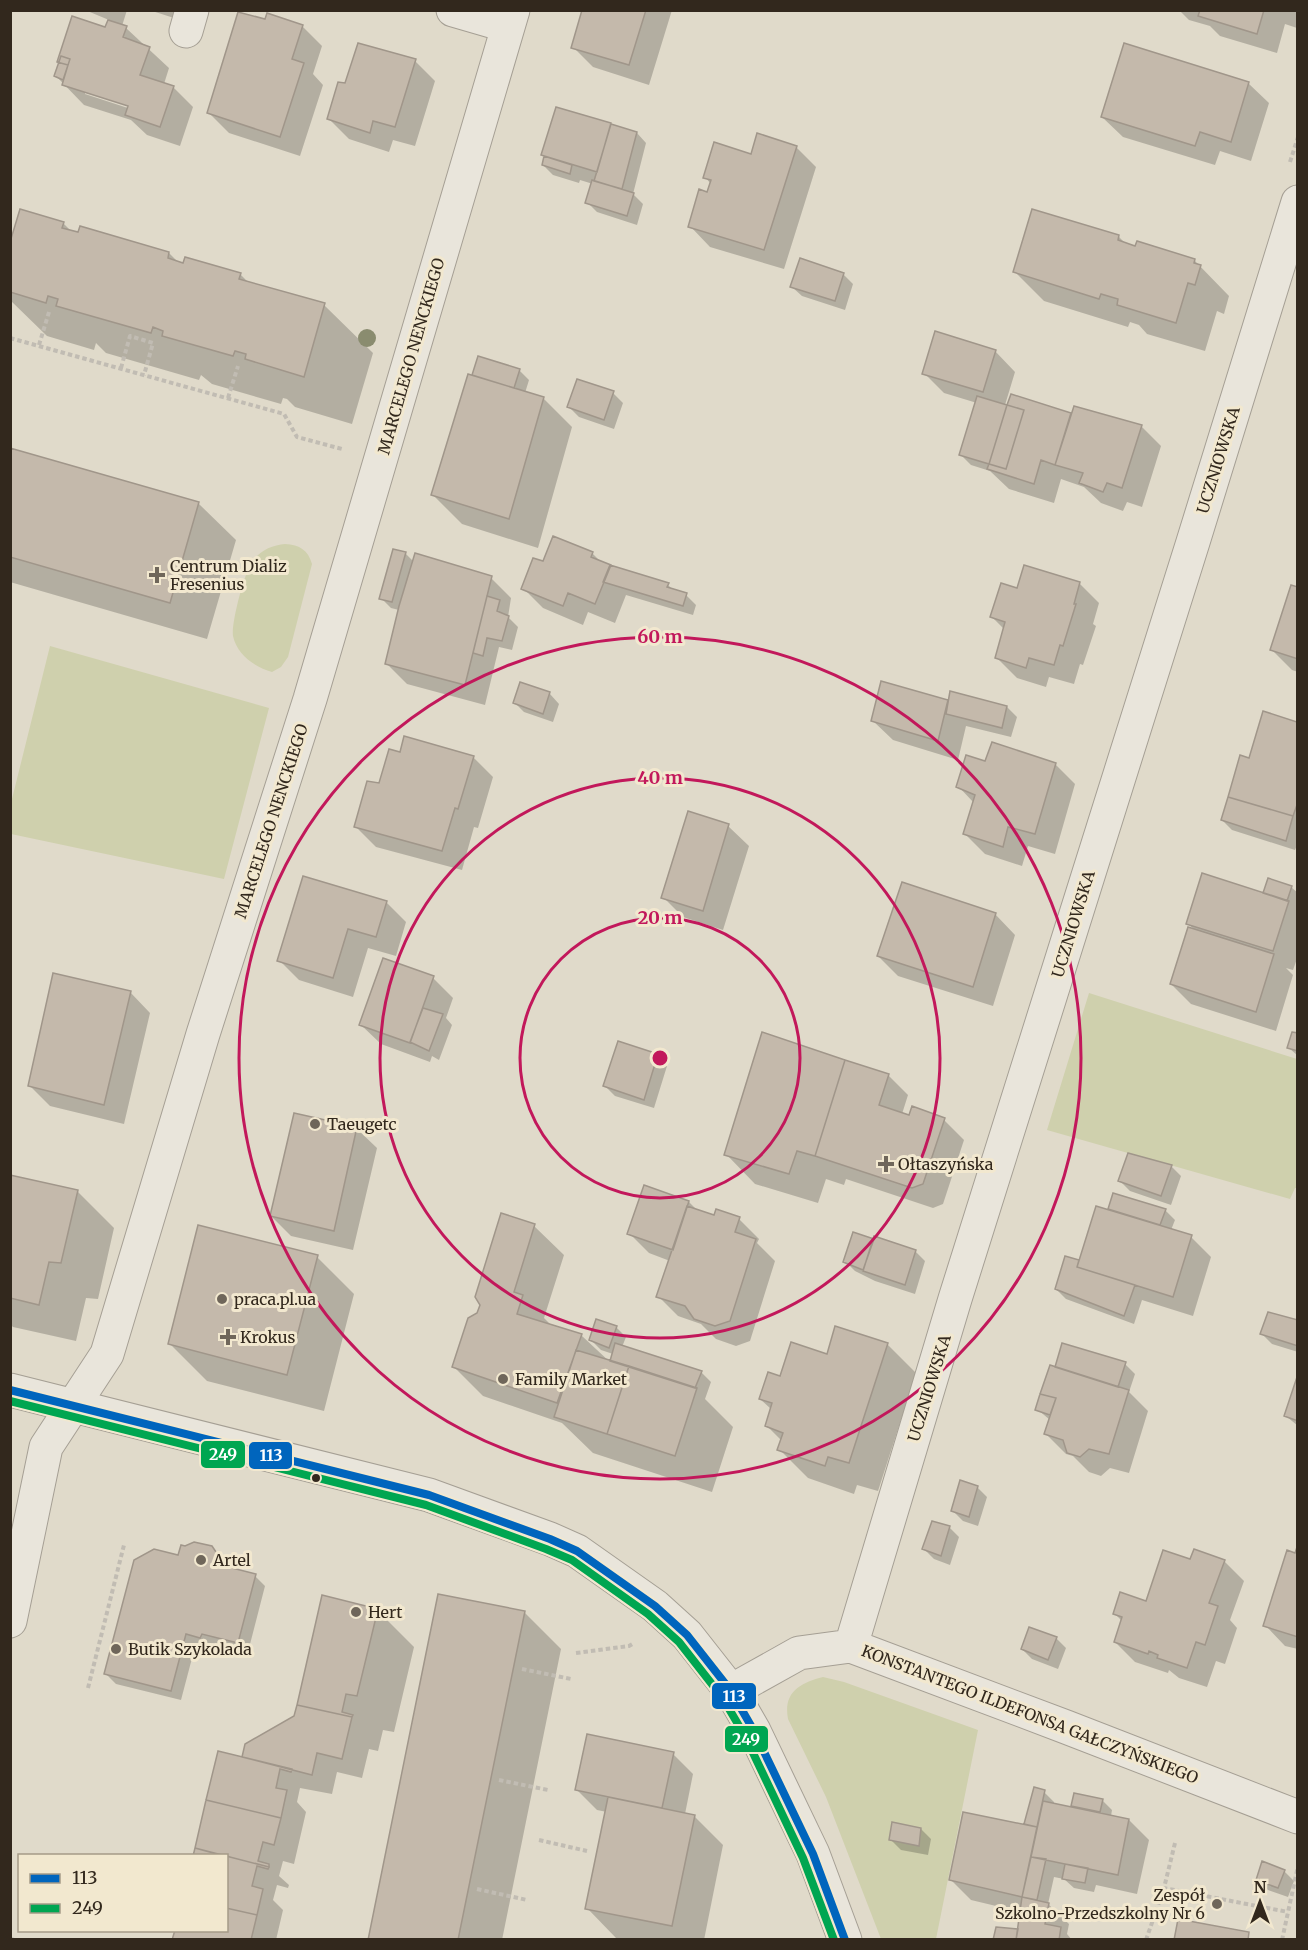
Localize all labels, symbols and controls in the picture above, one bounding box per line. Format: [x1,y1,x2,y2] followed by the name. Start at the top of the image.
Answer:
[373,255,449,457] street label: MARCELEGO NENCKIEGO
[1192,403,1244,516] street label: UCZNIOWSKA
[170,556,287,594] place label: Centrum Dializ Fresenius
[148,566,166,584] marker: Centrum Dializ Fresenius
[637,625,683,648] text: 60 m
[230,721,312,921] street label: MARCELEGO NENCKIEGO
[637,766,683,789] text: 40 m
[1047,867,1099,980] street label: UCZNIOWSKA
[638,906,682,929] text: 20 m
[650,1048,670,1068] centre of rings
[327,1114,397,1134] place label: Taeugetc
[308,1117,322,1131] marker: Taeugetc
[898,1154,994,1174] place label: Ołtaszyńska
[879,1157,893,1171] marker: Ołtaszyńska
[234,1289,317,1309] place label: praca.pl.ua
[215,1292,229,1306] marker: praca.pl.ua
[240,1327,295,1347] place label: Krokus
[221,1330,235,1344] marker: Krokus
[903,1331,955,1444] street label: UCZNIOWSKA
[515,1369,628,1389] place label: Family Market
[496,1372,510,1386] marker: Family Market
[200,1440,246,1469] line badge: 249
[248,1441,293,1470] line badge: 113
[209,1444,237,1464] text: 249
[259,1445,283,1465] text: 113
[310,1472,322,1484] unlabelled marker
[212,1550,251,1570] place label: Artel
[194,1553,208,1567] marker: Artel
[368,1602,403,1622] place label: Hert
[349,1605,363,1619] marker: Hert
[128,1639,252,1659] place label: Butik Szykolada
[859,1640,1202,1788] street label: KONSTANTEGO ILDEFONSA GAŁCZYŃSKIEGO
[109,1642,123,1656] marker: Butik Szykolada
[711,1682,757,1710] line badge: 113
[722,1686,746,1706] text: 113
[724,1725,769,1753] line badge: 249
[732,1729,760,1749] text: 249
[18,1854,228,1932] legend
[72,1866,98,1889] text: 113
[1230,1872,1290,1932] north arrow
[1254,1877,1267,1897] text: N
[995,1885,1205,1923] place label: Zespół Szkolno-Przedszkolny Nr 6
[72,1896,103,1919] text: 249
[1210,1897,1224,1911] marker: Zespół Szkolno-Przedszkolny Nr 6

